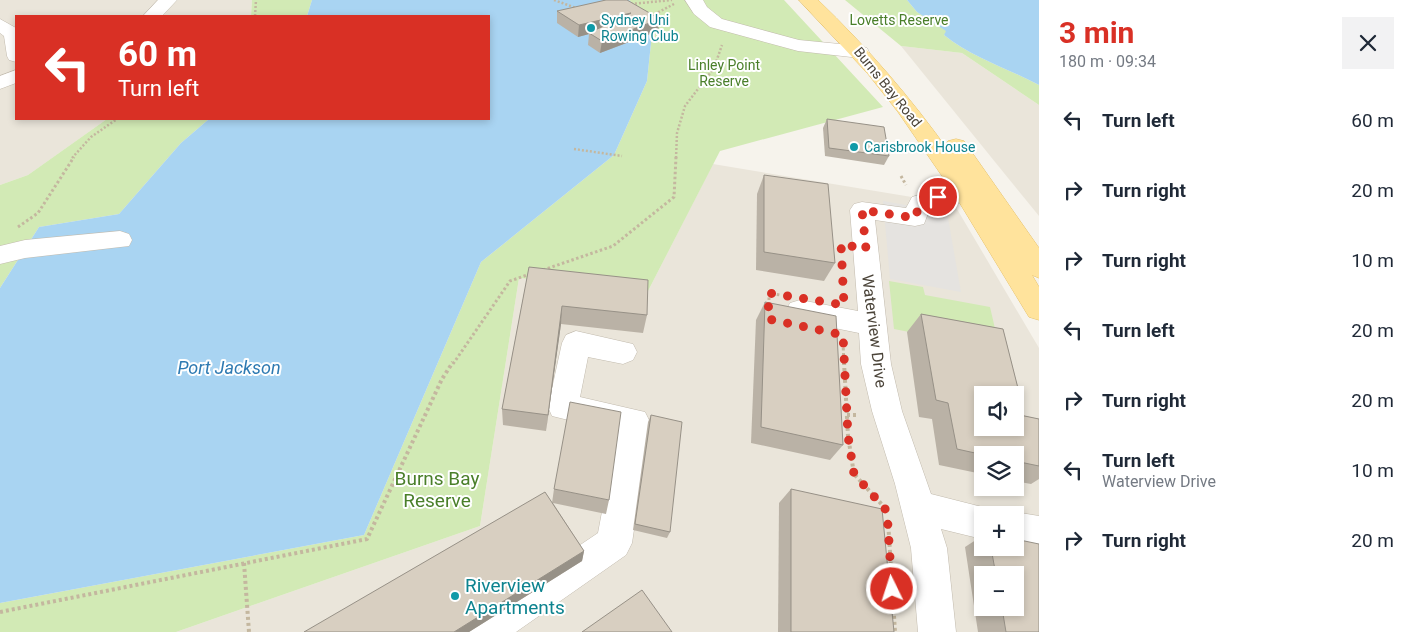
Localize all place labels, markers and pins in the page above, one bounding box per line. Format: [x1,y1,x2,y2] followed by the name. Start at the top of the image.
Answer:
[601,12,679,44] place label: Sydney Uni Rowing Club
[585,22,597,34] marker: Sydney Uni Rowing Club
[864,139,975,155] place label: Carisbrook House
[848,141,860,153] marker: Carisbrook House
[917,176,959,218] pin
[465,574,565,619] place label: Riverview Apartments
[449,590,461,602] marker: Riverview Apartments

